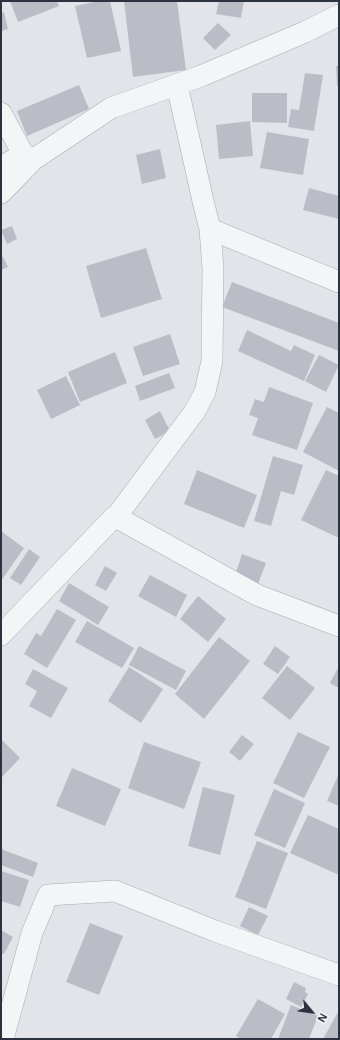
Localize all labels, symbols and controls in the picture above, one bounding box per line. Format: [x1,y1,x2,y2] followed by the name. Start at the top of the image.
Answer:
[292,992,332,1032] north arrow
[315,1011,330,1024] text: N

